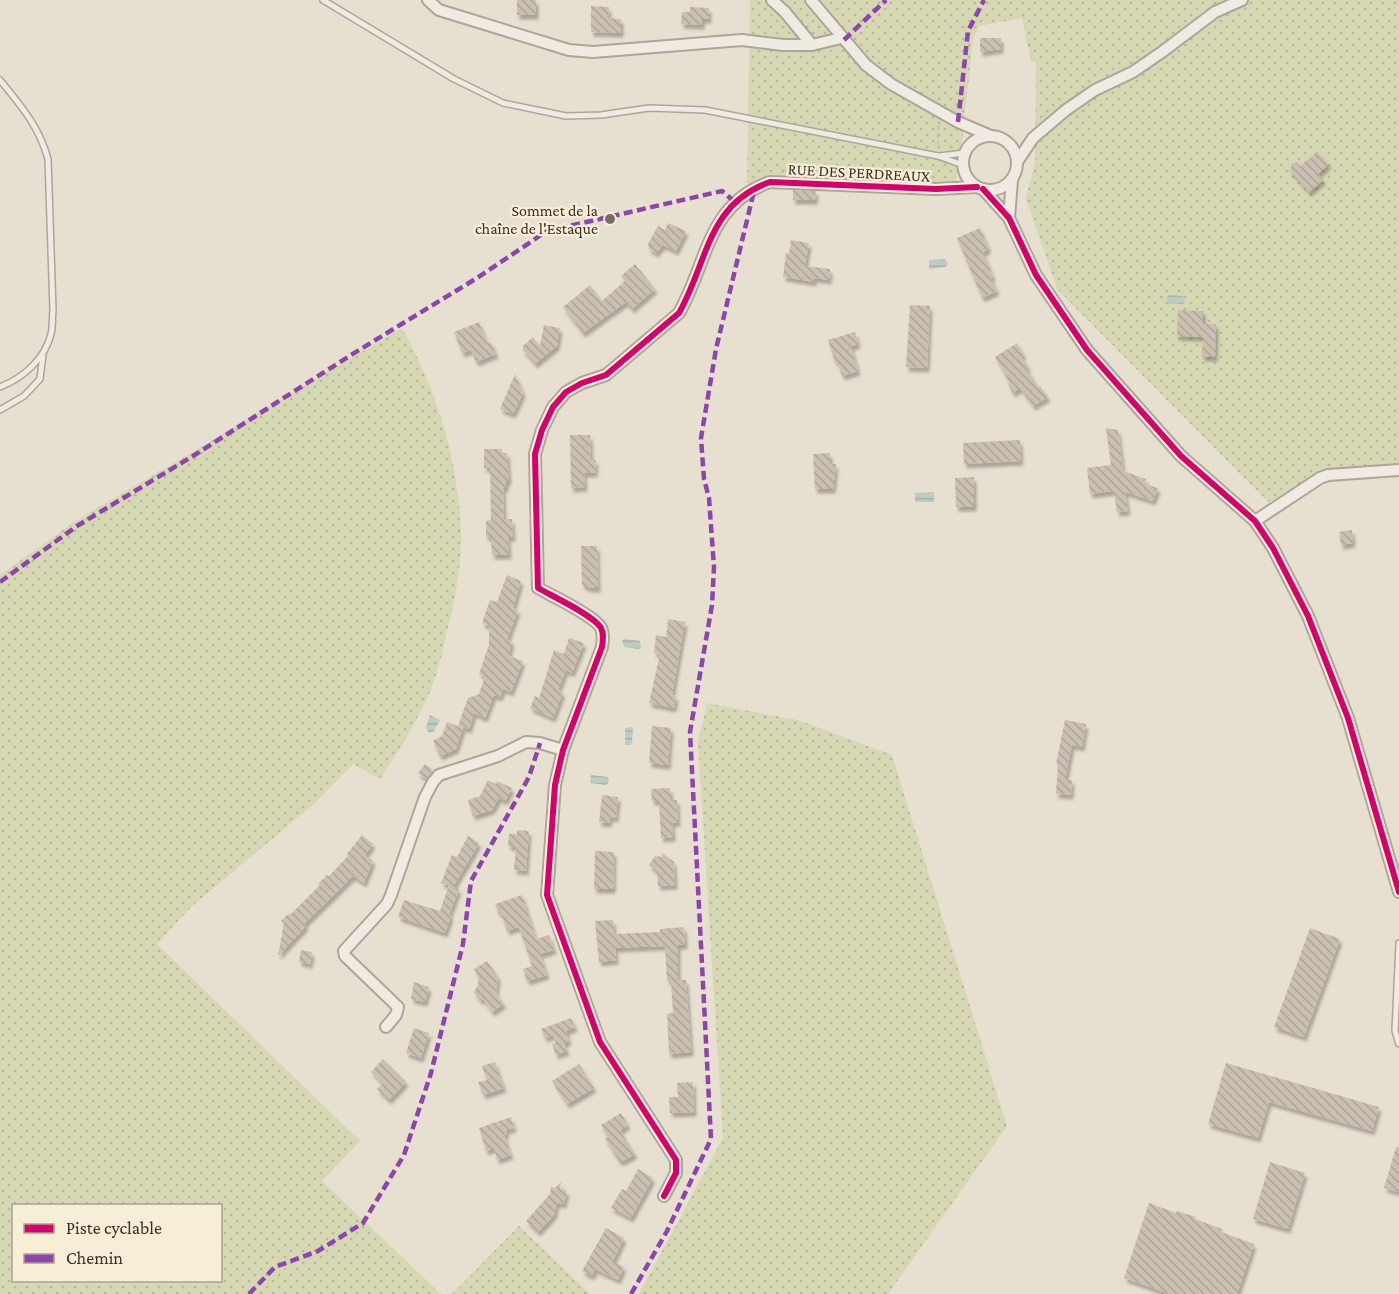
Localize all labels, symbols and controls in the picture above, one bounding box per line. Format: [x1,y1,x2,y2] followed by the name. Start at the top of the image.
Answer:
[787,160,931,185] street label: RUE DES PERDREAUX
[475,202,599,238] place label: Sommet de la chaîne de l'Estaque
[603,212,617,226] marker: Sommet de la chaîne de l'Estaque
[12,1204,222,1282] legend
[66,1218,162,1238] text: Piste cyclable
[66,1248,123,1268] text: Chemin

